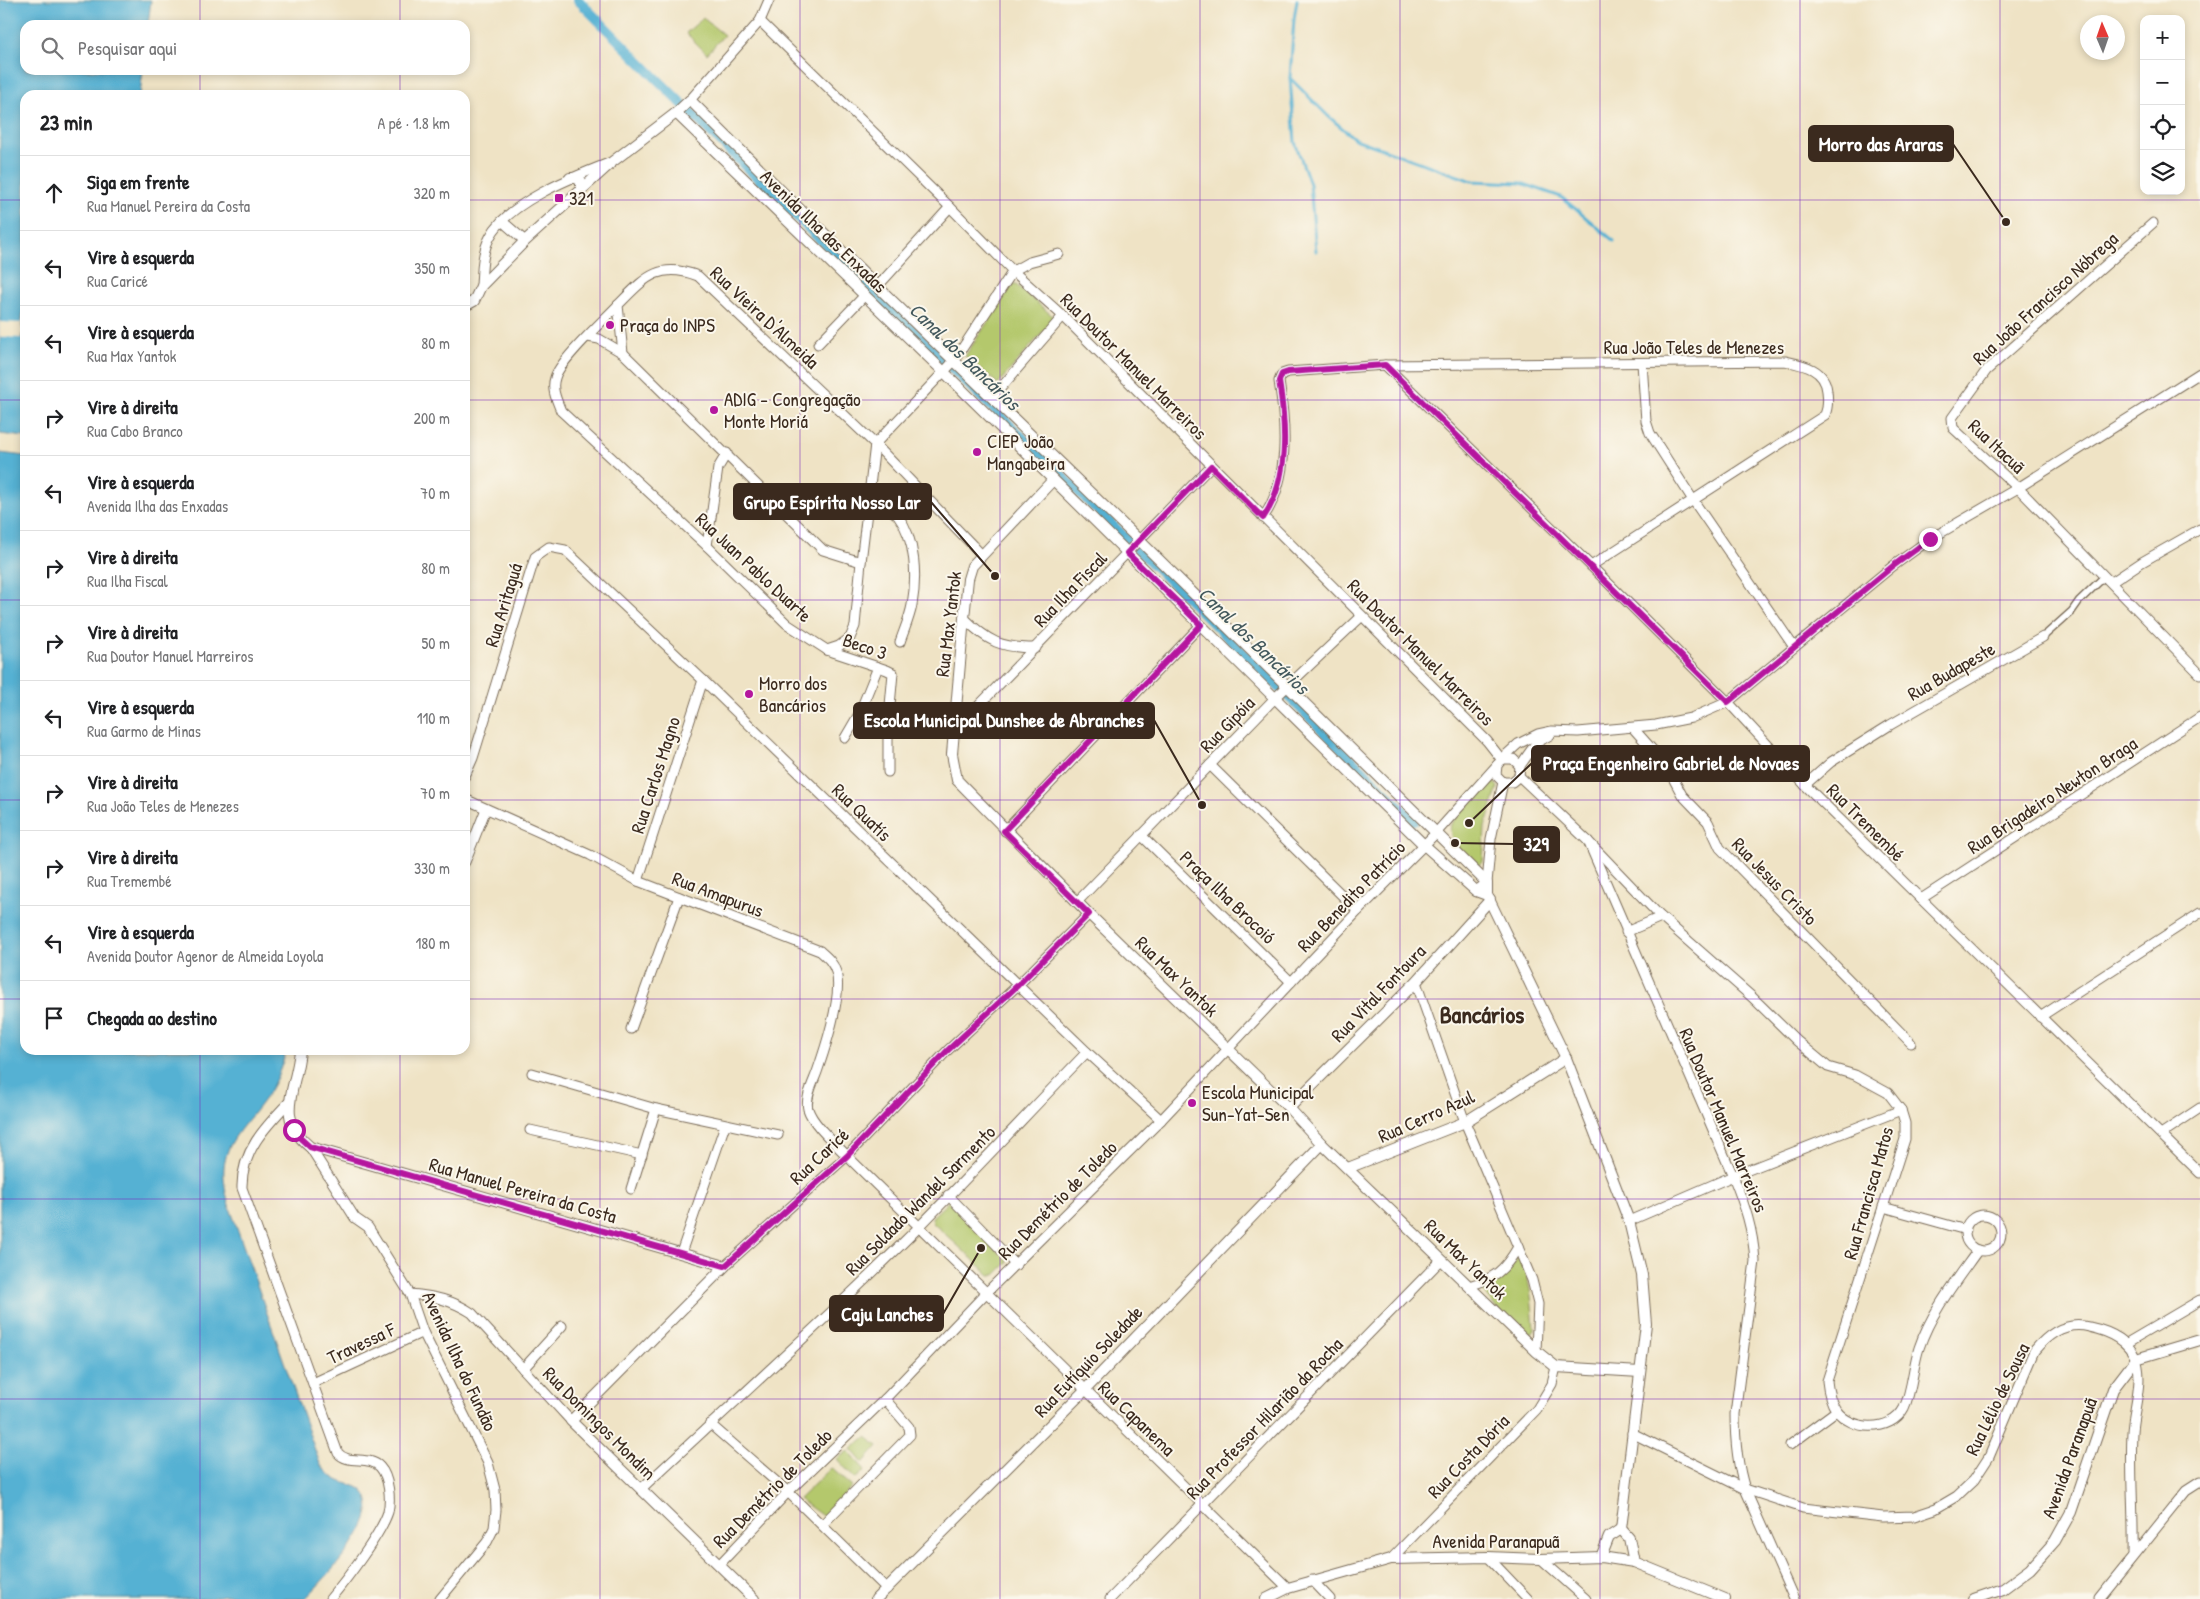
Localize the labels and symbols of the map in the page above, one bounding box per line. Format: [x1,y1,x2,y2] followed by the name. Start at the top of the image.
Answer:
[2080,15,2125,60] north arrow
[1809,126,1953,161] callout: Morro das Araras
[1819,130,1944,157] text: Morro das Araras
[755,163,893,299] street label: Avenida Ilha das Enxadas
[569,185,593,211] place label: 321
[553,192,565,204] marker: 321
[1967,225,2124,370] street label: Rua João Francisco Nóbrega
[705,260,825,375] street label: Rua Vieira D'Almeida
[1055,287,1213,445] street label: Rua Doutor Manuel Marreiros
[904,296,1028,417] water label: Canal dos Bancários
[620,312,715,338] place label: Praça do INPS
[604,319,616,331] marker: Praça do INPS
[1604,334,1784,360] street label: Rua João Teles de Menezes
[724,386,861,434] place label: ADIG - Congregação Monte Moriá
[708,404,720,416] marker: ADIG - Congregação Monte Moriá
[1963,413,2031,479] street label: Rua Itacuã
[987,428,1065,476] place label: CIEP João Mangabeira
[971,446,983,458] marker: CIEP João Mangabeira
[734,484,931,519] callout: Grupo Espírita Nosso Lar
[743,488,921,516] text: Grupo Espírita Nosso Lar
[690,506,818,628] street label: Rua Juan Pablo Duarte
[1919,528,1942,551] route end
[1027,545,1113,633] street label: Rua Ilha Fiscal
[478,559,528,650] street label: Rua Aritaguá
[929,570,967,678] street label: Rua Max Yantok
[1342,573,1500,731] street label: Rua Doutor Manuel Marreiros
[1193,580,1317,701] water label: Canal dos Bancários
[839,626,891,666] street label: Beco 3
[1902,635,2000,707] street label: Rua Budapeste
[759,670,827,718] place label: Morro dos Bancários
[743,688,755,700] marker: Morro dos Bancários
[1194,690,1261,758] street label: Rua Gipóia
[854,703,1154,738] callout: Escola Municipal Dunshee de Abranches
[864,706,1144,734] text: Escola Municipal Dunshee de Abranches
[624,713,686,837] street label: Rua Carlos Magno
[1962,730,2142,860] street label: Rua Brigadeiro Newton Braga
[1532,746,1809,781] callout: Praça Engenheiro Gabriel de Novaes
[1543,749,1800,777] text: Praça Engenheiro Gabriel de Novaes
[826,777,898,847] street label: Rua Quatís
[1821,777,1911,867] street label: Rua Tremembé
[1514,827,1559,862] callout: 329
[1523,830,1549,857] text: 329
[1726,831,1824,931] street label: Rua Jesus Cristo
[1291,834,1411,957] street label: Rua Benedito Patrício
[1174,845,1282,950] street label: Praça Ilha Brocoió
[669,865,767,923] street label: Rua Amapurus
[1130,930,1224,1022] street label: Rua Max Yantok
[1325,938,1432,1047] street label: Rua Vital Fontoura
[1440,998,1524,1030] district label: Bancários
[1673,1024,1775,1216] street label: Rua Doutor Manuel Marreiros
[1202,1079,1315,1127] place label: Escola Municipal Sun-Yat-Sen
[1374,1083,1479,1149] street label: Rua Cerro Azul
[1186,1097,1198,1109] marker: Escola Municipal Sun-Yat-Sen
[283,1119,306,1142] route start
[839,1119,1001,1281] street label: Rua Soldado Wandel Sarmento
[784,1122,855,1190] street label: Rua Caricé
[1837,1124,1899,1262] street label: Rua Francisca Matos
[992,1134,1123,1265] street label: Rua Demétrio de Toledo
[426,1151,620,1229] street label: Rua Manuel Pereira da Costa
[1419,1213,1513,1305] street label: Rua Max Yantok
[416,1287,504,1435] street label: Avenida Ilha do Fundão
[830,1296,943,1331] callout: Caju Lanches
[1028,1299,1148,1423] street label: Rua Eutíquio Soledade
[841,1300,933,1327] text: Caju Lanches
[323,1316,400,1370] street label: Travessa F
[1180,1331,1349,1505] street label: Rua Professor Hilarião da Rocha
[1959,1338,2036,1460] street label: Rua Lélio de Sousa
[538,1361,662,1485] street label: Rua Domingos Mondim
[1093,1375,1182,1462] street label: Rua Capanema
[2035,1393,2103,1522] street label: Avenida Paranapuã
[1421,1408,1515,1504] street label: Rua Costa Dória
[707,1422,838,1553] street label: Rua Demétrio de Toledo
[1432,1528,1560,1554] street label: Avenida Paranapuã

